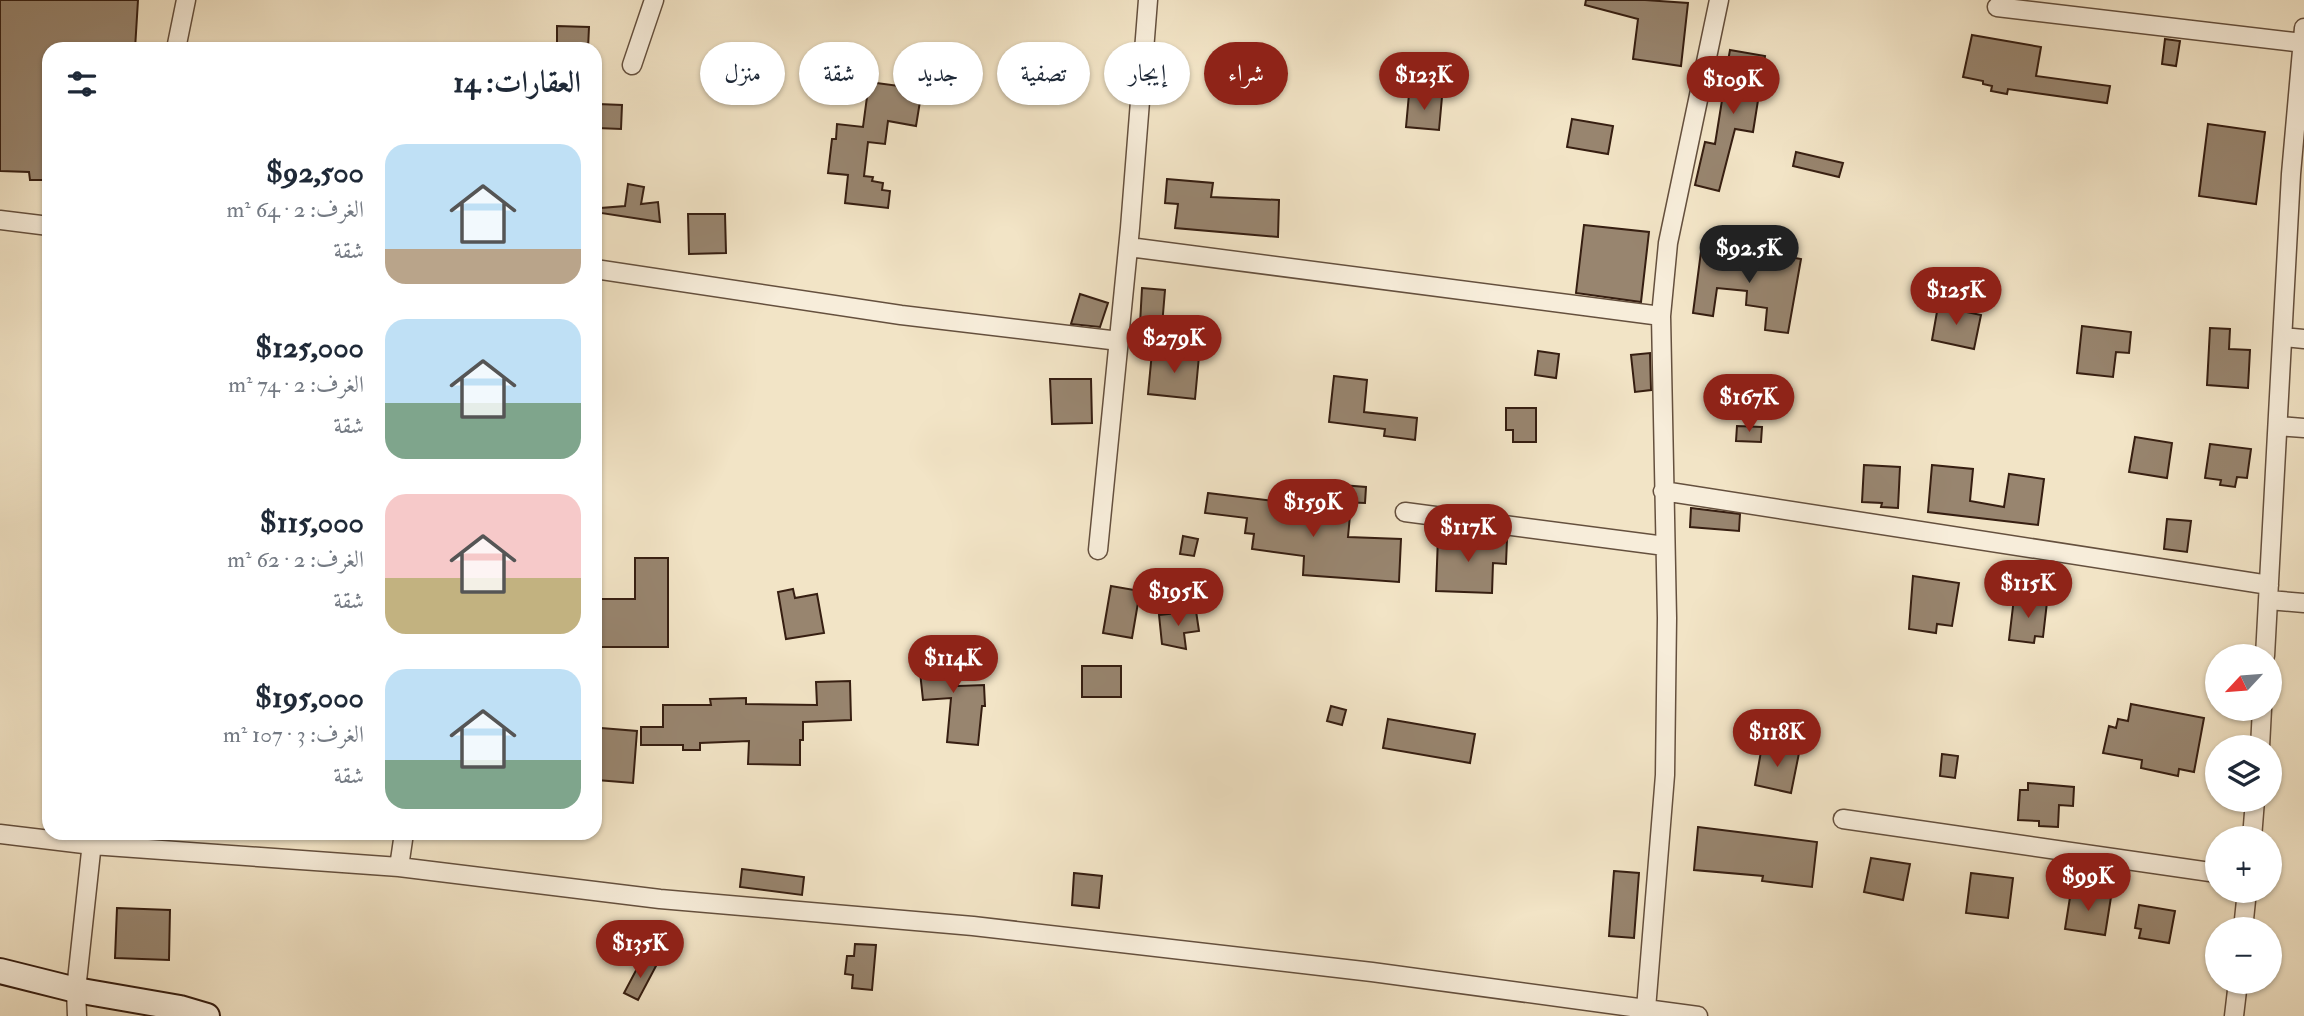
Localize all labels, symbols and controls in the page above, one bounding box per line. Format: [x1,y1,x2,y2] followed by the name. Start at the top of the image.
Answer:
[700,42,785,105] chip: منزل
[799,42,879,105] chip: شقة
[893,42,983,105] chip: جديد
[997,42,1090,105] chip: تصفية
[1104,42,1190,105] chip: إيجار
[1204,42,1288,105] chip: شراء
[1375,52,1473,112] pin: $123K
[1684,57,1782,116] pin: $109K
[1395,60,1453,89] text: $123K
[453,64,581,101] text: العقارات: 14
[1703,64,1763,93] text: $109K
[63,65,101,103] icon: filters
[266,154,364,191] text: $92,500
[441,172,525,256] icon: home
[226,195,364,224] text: الغرف: 2 · 64 m²
[1692,226,1806,285] pin: $92.5K
[1716,233,1782,262] text: $92.5K
[334,236,364,265] text: شقة
[1907,268,2005,327] pin: $125K
[1926,275,1986,304] text: $125K
[1125,316,1223,375] pin: $279K
[1142,323,1206,352] text: $279K
[255,329,364,366] text: $125,000
[441,347,525,431] icon: home
[228,370,364,399] text: الغرف: 2 · 74 m²
[1700,374,1798,434] pin: $167K
[1719,382,1779,411] text: $167K
[334,411,364,440] text: شقة
[1264,480,1362,539] pin: $159K
[1283,487,1343,516] text: $159K
[260,504,364,541] text: $115,000
[1419,504,1517,564] pin: $117K
[1440,512,1496,541] text: $117K
[441,522,525,606] icon: home
[227,545,364,574] text: الغرف: 2 · 62 m²
[1979,560,2077,620] pin: $115K
[1129,568,1227,628] pin: $195K
[2000,568,2056,597] text: $115K
[1148,576,1208,605] text: $195K
[334,586,364,615] text: شقة
[904,636,1002,695] pin: $114K
[924,643,982,672] text: $114K
[2205,644,2282,721] north arrow
[2205,644,2282,994] map controls
[255,679,364,716] text: $195,000
[441,697,525,781] icon: home
[1728,710,1826,769] pin: $118K
[1749,717,1805,746] text: $118K
[223,720,364,749] text: الغرف: 3 · 107 m²
[2205,735,2282,812] button: layers
[334,761,364,790] text: شقة
[2205,826,2282,903] button: +
[2047,853,2129,913] pin: $99K
[2062,861,2114,890] text: $99K
[2205,917,2282,994] button: −
[591,920,689,980] pin: $135K
[612,928,668,957] text: $135K

